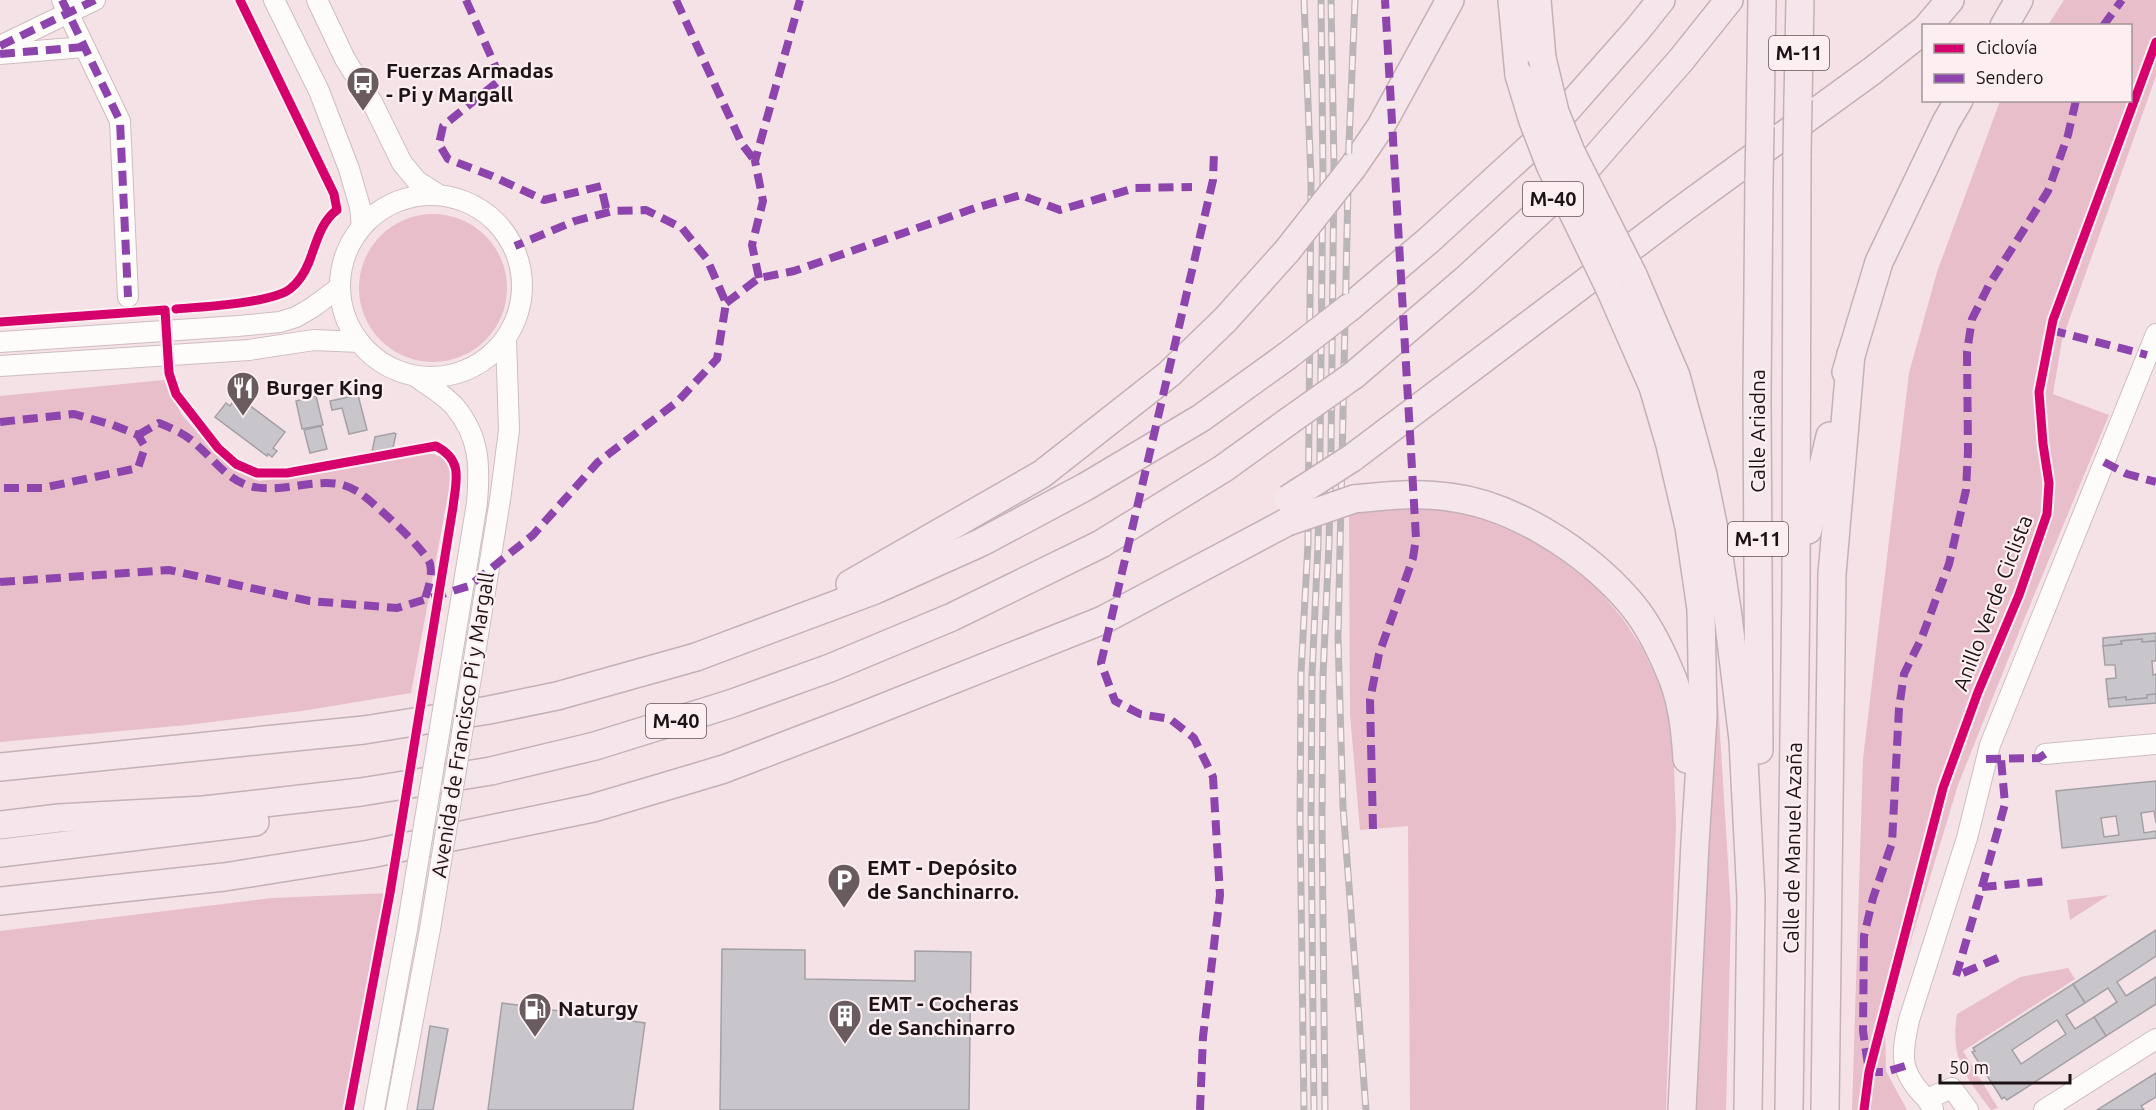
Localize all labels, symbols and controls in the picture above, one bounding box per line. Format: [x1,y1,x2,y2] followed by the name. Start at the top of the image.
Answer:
[1922,24,2132,102] legend
[1769,36,1829,70] road number: M-11
[1976,37,2037,57] text: Ciclovía
[386,58,554,106] place label: Fuerzas Armadas - Pi y Margall
[345,65,381,112] bus stop icon: Fuerzas Armadas - Pi y Margall
[1976,67,2043,87] text: Sendero
[1523,182,1583,216] road number: M-40
[1745,369,1769,493] street label: Calle Ariadna
[225,370,261,417] restaurant icon: Burger King
[266,375,383,399] place label: Burger King
[1948,511,2037,694] street label: Anillo Verde Ciclista
[1728,522,1788,556] road number: M-11
[426,570,498,879] street label: Avenida de Francisco Pi y Margall
[646,704,706,738] road number: M-40
[1778,742,1806,954] street label: Calle de Manuel Azaña
[867,855,1019,903] place label: EMT - Depósito de Sanchinarro.
[826,862,862,909] parking icon: EMT - Depósito de Sanchinarro.
[517,991,553,1038] fuel station icon: Naturgy
[868,991,1019,1039] place label: EMT - Cocheras de Sanchinarro
[558,996,638,1020] place label: Naturgy
[827,998,863,1045] building icon: EMT - Cocheras de Sanchinarro
[1940,1047,2070,1085] scale bar
[1949,1057,1989,1077] text: 50 m

